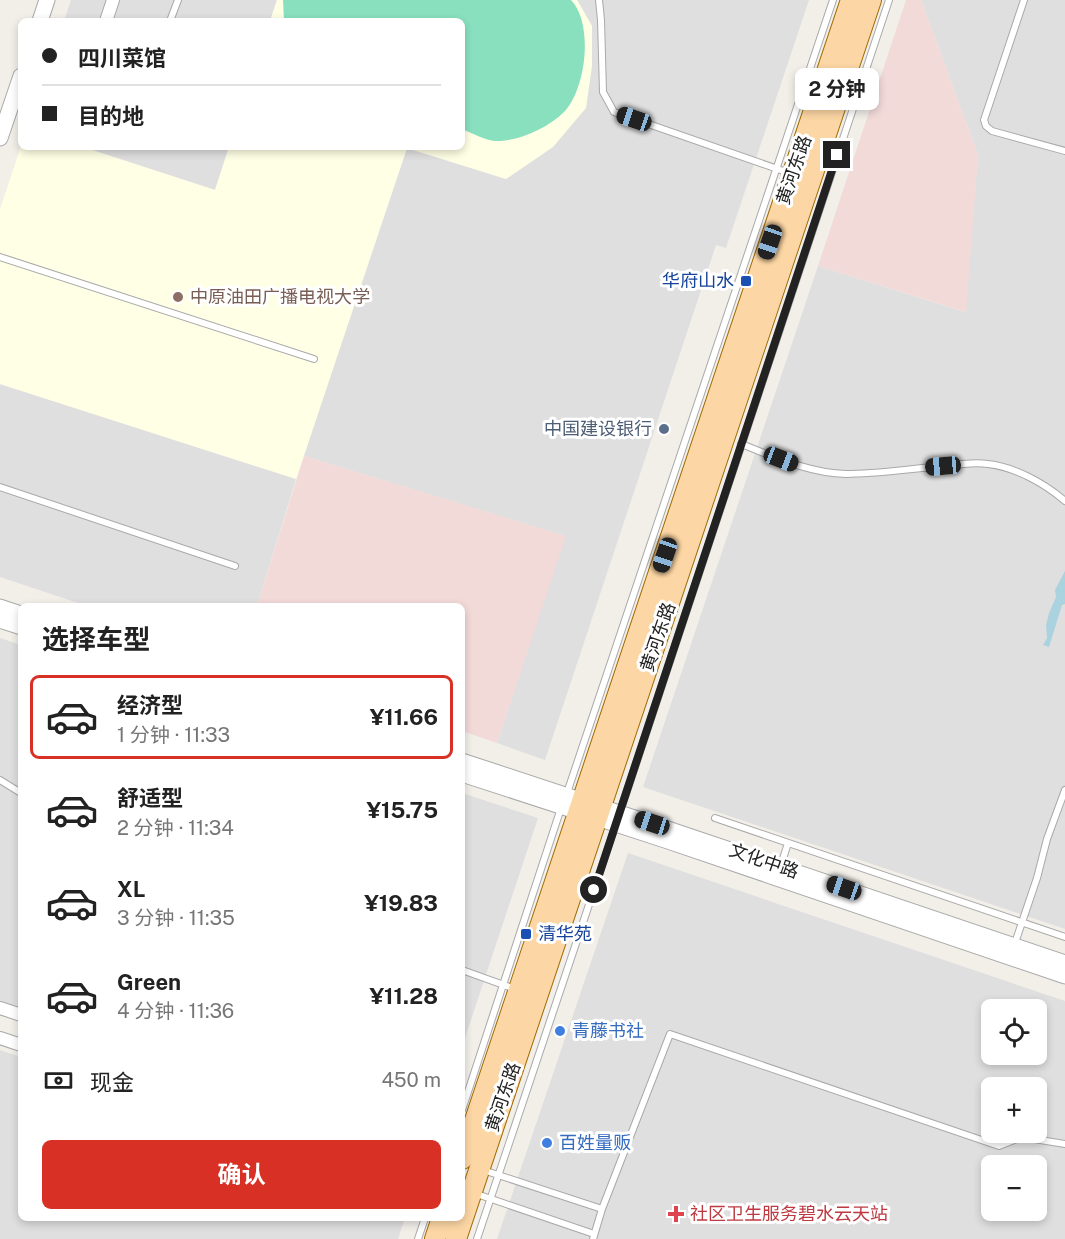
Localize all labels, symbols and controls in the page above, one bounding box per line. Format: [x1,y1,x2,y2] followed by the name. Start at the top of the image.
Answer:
[78,45,166,71] text: 四川菜馆
[795,68,879,110] callout: 2 分钟
[808,77,866,101] text: 2 分钟
[78,103,144,129] text: 目的地
[614,105,654,133] car
[772,132,815,207] street label: 黄河东路
[823,141,850,168] route end
[756,222,784,262] car
[662,270,734,291] place label: 华府山水
[739,274,753,288] marker: 华府山水
[190,286,370,307] place label: 中原油田广播电视大学
[171,290,185,304] marker: 中原油田广播电视大学
[544,418,652,439] place label: 中国建设银行
[657,422,671,436] marker: 中国建设银行
[761,444,801,474] car
[924,455,962,477] car
[651,535,679,575] car
[636,599,679,674] street label: 黄河东路
[42,623,150,655] text: 选择车型
[45,690,99,744] icon: car
[117,692,183,718] text: 经济型
[370,704,438,730] text: ¥11.66
[117,723,230,747] text: 1 分钟 · 11:33
[45,783,99,837] icon: car
[117,785,183,811] text: 舒适型
[366,797,438,823] text: ¥15.75
[632,809,672,837] car
[117,816,234,840] text: 2 分钟 · 11:34
[727,839,802,882] street label: 文化中路
[824,874,864,902] car
[45,876,99,930] icon: car
[117,876,145,902] text: XL
[580,876,607,903] route start
[364,890,438,916] text: ¥19.83
[117,906,235,930] text: 3 分钟 · 11:35
[538,923,592,944] place label: 清华苑
[519,927,533,941] marker: 清华苑
[45,969,99,1023] icon: car
[117,969,181,995] text: Green
[370,983,438,1009] text: ¥11.28
[117,999,234,1023] text: 4 分钟 · 11:36
[981,999,1047,1221] map controls
[981,999,1047,1065] button: locate
[572,1020,644,1041] place label: 青藤书社
[553,1024,567,1038] marker: 青藤书社
[481,1059,524,1134] street label: 黄河东路
[42,1064,75,1097] icon: cash
[381,1068,441,1092] text: 450 m
[90,1069,134,1095] text: 现金
[981,1077,1047,1143] button: +
[559,1132,631,1153] place label: 百姓量贩
[540,1136,554,1150] marker: 百姓量贩
[42,1140,441,1209] button: 确认
[981,1155,1047,1221] button: −
[690,1203,888,1224] place label: 社区卫生服务碧水云天站
[667,1205,685,1223] marker: 社区卫生服务碧水云天站

